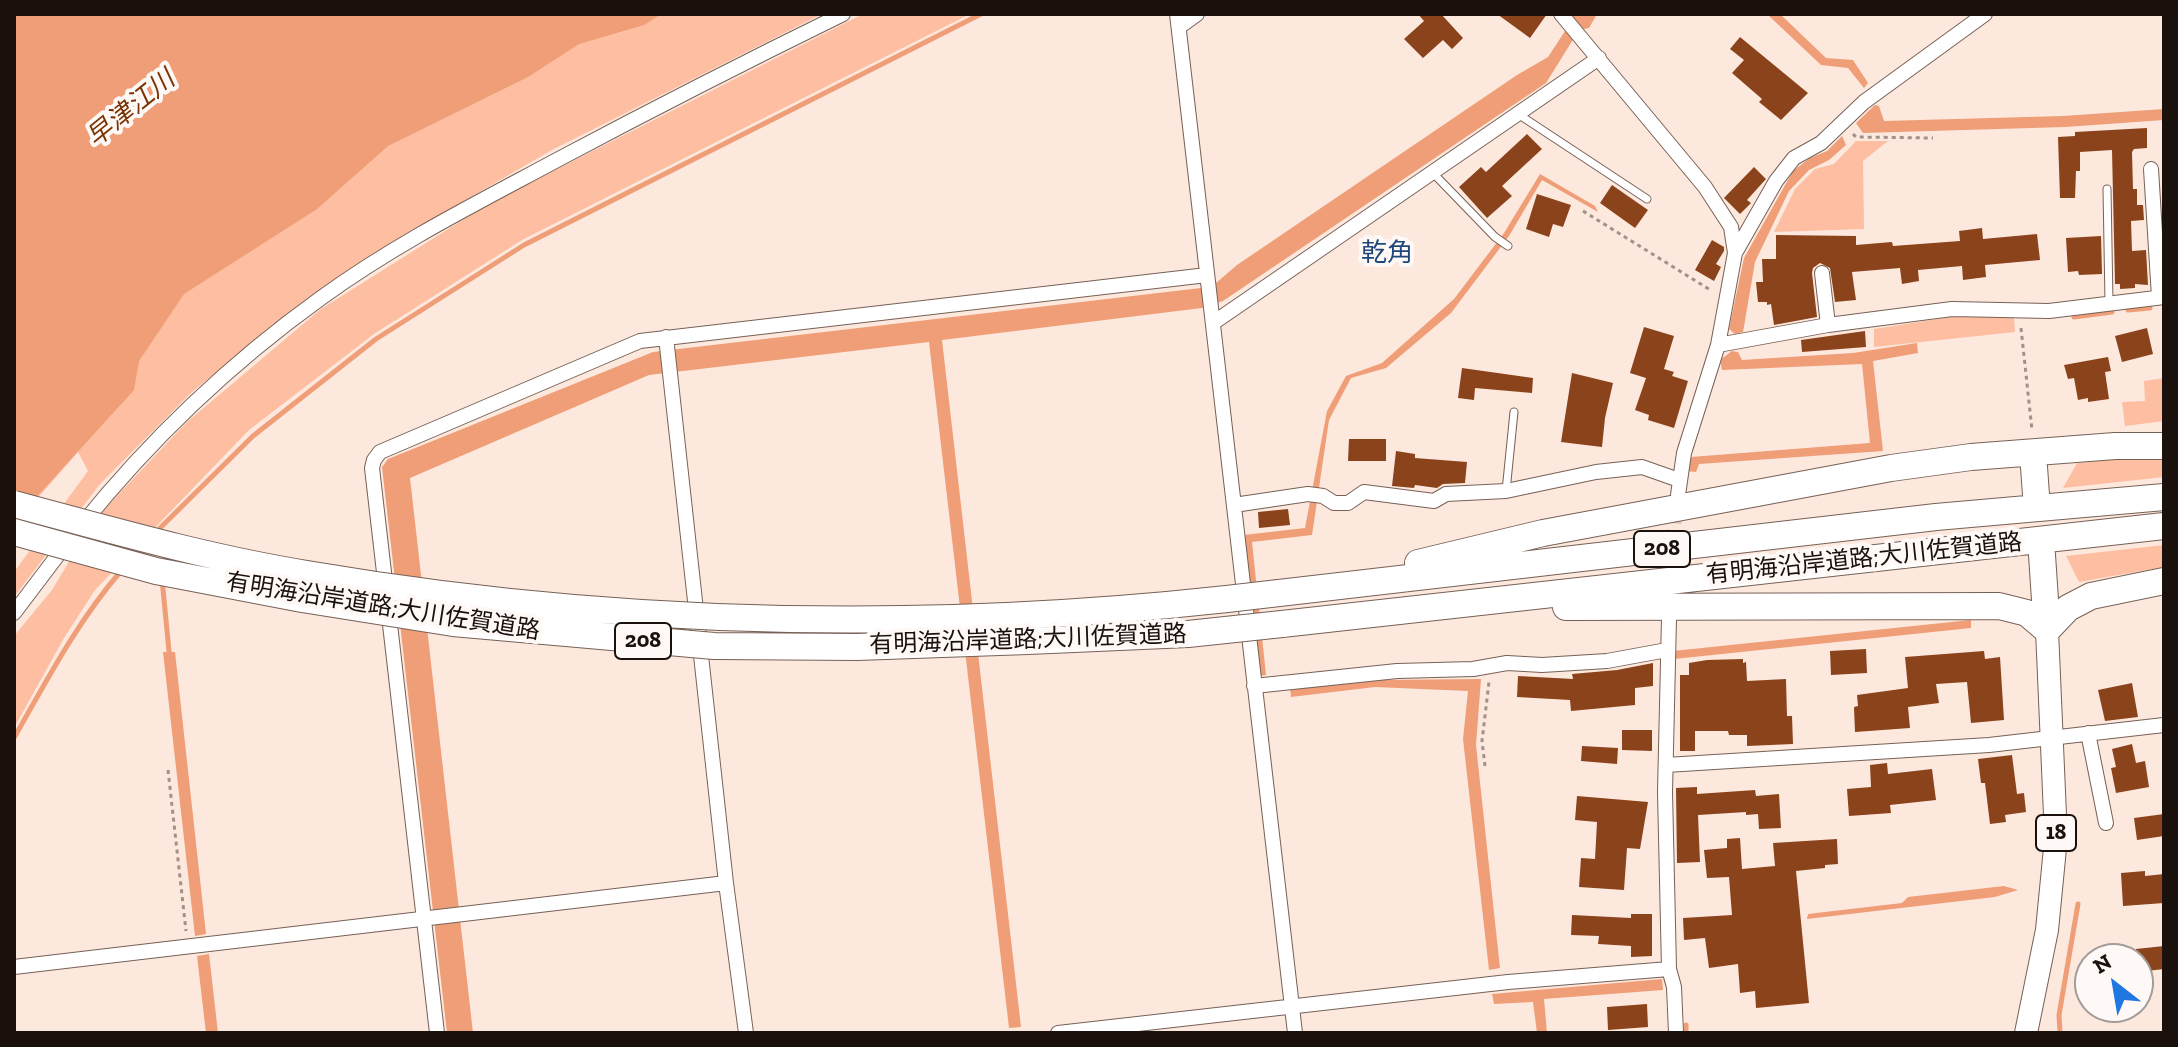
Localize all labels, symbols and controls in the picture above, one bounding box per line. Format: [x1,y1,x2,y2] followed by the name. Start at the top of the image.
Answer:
[81,64,181,154] water label: 早津江川
[1361,238,1413,270] district label: 乾角
[1705,528,2023,590] street label: 有明海沿岸道路;大川佐賀道路
[1634,531,1690,567] road number: 208
[224,568,542,646] street label: 有明海沿岸道路;大川佐賀道路
[869,620,1187,660] street label: 有明海沿岸道路;大川佐賀道路
[615,623,671,659] road number: 208
[2036,815,2076,851] road number: 18
[2074,943,2154,1023] north arrow
[2088,948,2117,980] text: N

